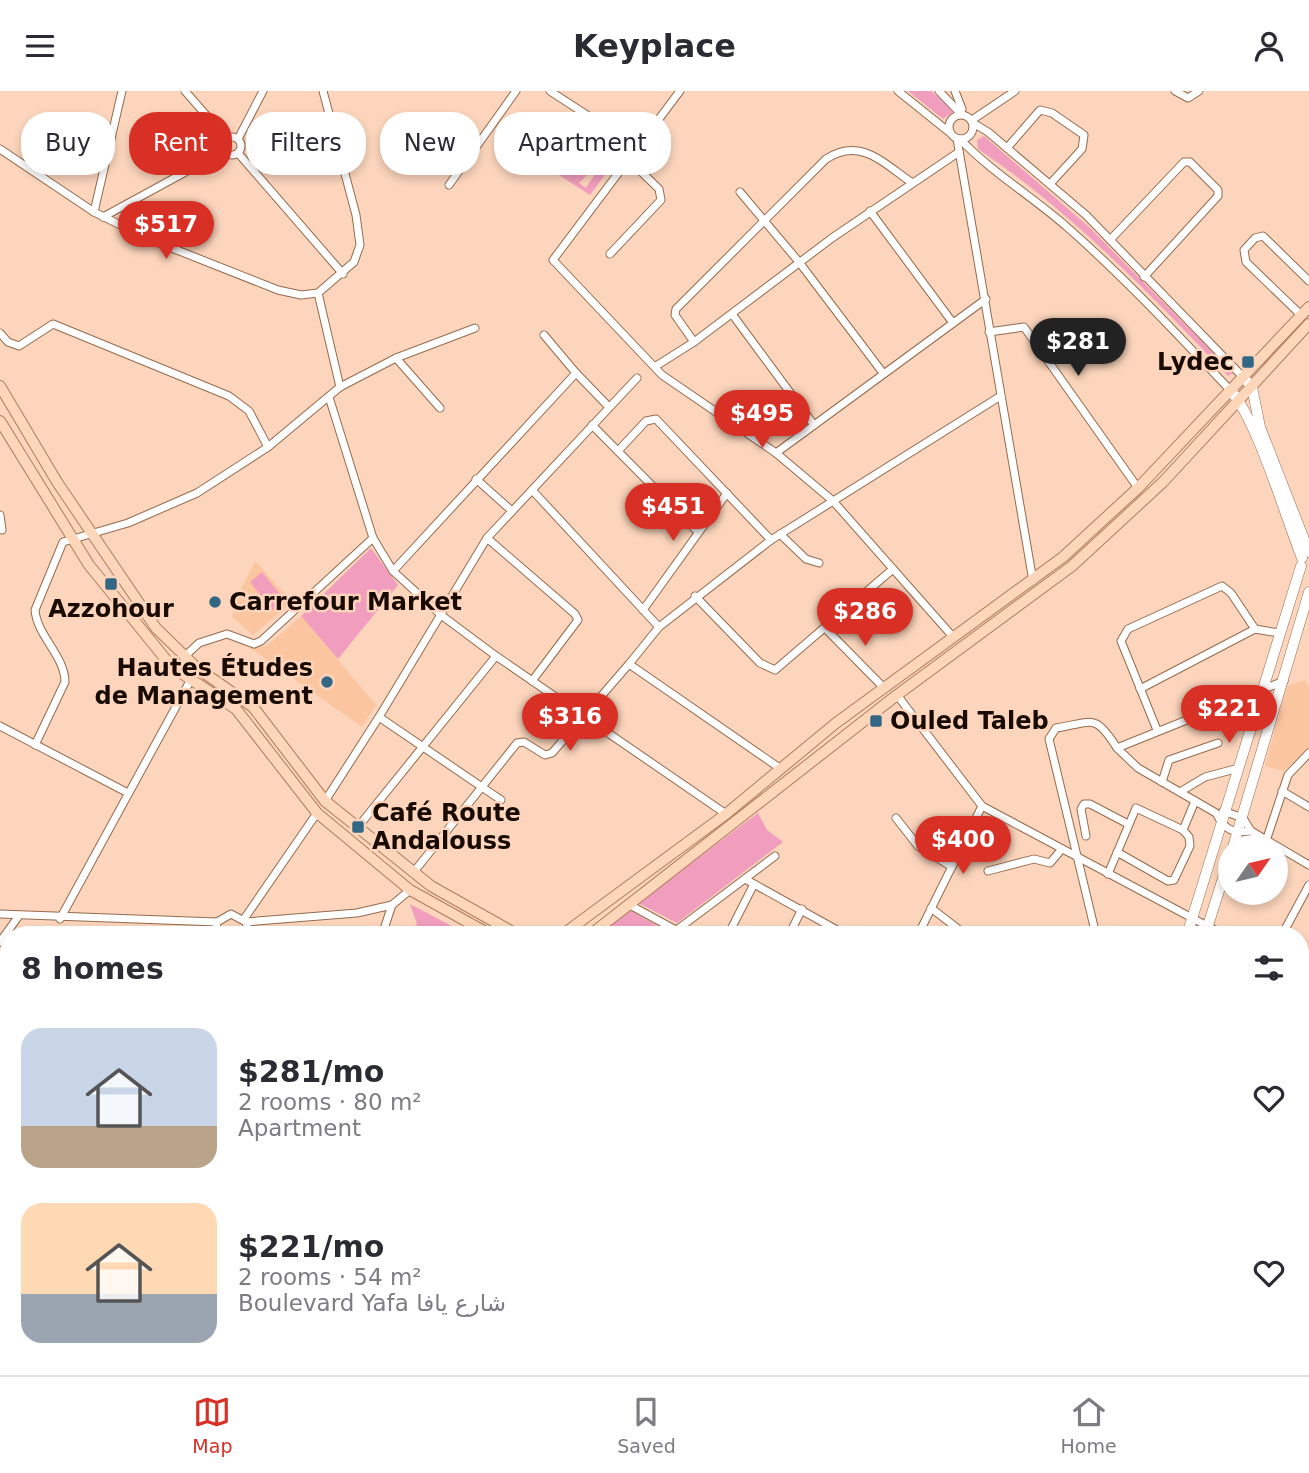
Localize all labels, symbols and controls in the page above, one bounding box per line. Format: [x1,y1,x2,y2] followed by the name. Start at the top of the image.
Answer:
[21,27,59,65] icon: menu
[573,27,736,65] text: Keyplace
[1250,27,1288,65] icon: person
[21,112,115,175] chip: Buy
[129,112,232,175] chip: Rent
[246,112,366,175] chip: Filters
[380,112,480,175] chip: New
[494,112,671,175] chip: Apartment
[125,201,207,261] pin: $517
[134,211,198,237] text: $517
[1037,319,1119,378] pin: $281
[1046,328,1110,354] text: $281
[1157,348,1234,376] place label: Lydec
[1240,354,1256,370] marker: Lydec
[721,391,803,450] pin: $495
[730,400,794,426] text: $495
[632,483,714,543] pin: $451
[641,493,705,519] text: $451
[103,576,119,592] marker: Azzohour
[229,588,462,616] place label: Carrefour Market
[824,589,906,648] pin: $286
[207,594,223,610] marker: Carrefour Market
[48,595,174,623] place label: Azzohour
[833,598,897,624] text: $286
[95,653,313,710] place label: Hautes Études de Management
[319,674,335,690] marker: Hautes Études de Management
[1188,685,1270,745] pin: $221
[529,693,611,753] pin: $316
[1197,695,1261,721] text: $221
[538,703,602,729] text: $316
[890,707,1049,735] place label: Ouled Taleb
[868,713,884,729] marker: Ouled Taleb
[372,799,521,855] place label: Café Route Andalouss
[922,817,1004,876] pin: $400
[350,819,366,835] marker: Café Route Andalouss
[931,826,995,852] text: $400
[1218,835,1288,905] north arrow
[1218,835,1288,905] map controls
[1250,949,1288,987] icon: filters
[21,951,164,986] text: 8 homes
[238,1054,384,1089] text: $281/mo
[77,1056,161,1140] icon: home
[1250,1079,1288,1117] icon: heart
[238,1089,422,1115] text: 2 rooms · 80 m²
[238,1115,361,1141] text: Apartment
[238,1229,384,1264] text: $221/mo
[77,1231,161,1315] icon: home
[1250,1254,1288,1292] icon: heart
[238,1264,422,1290] text: 2 rooms · 54 m²
[238,1290,506,1316] text: Boulevard Yafa شارع يافا
[192,1393,232,1457] tab: Map
[617,1393,676,1457] tab: Saved
[1061,1393,1117,1457] tab: Home

